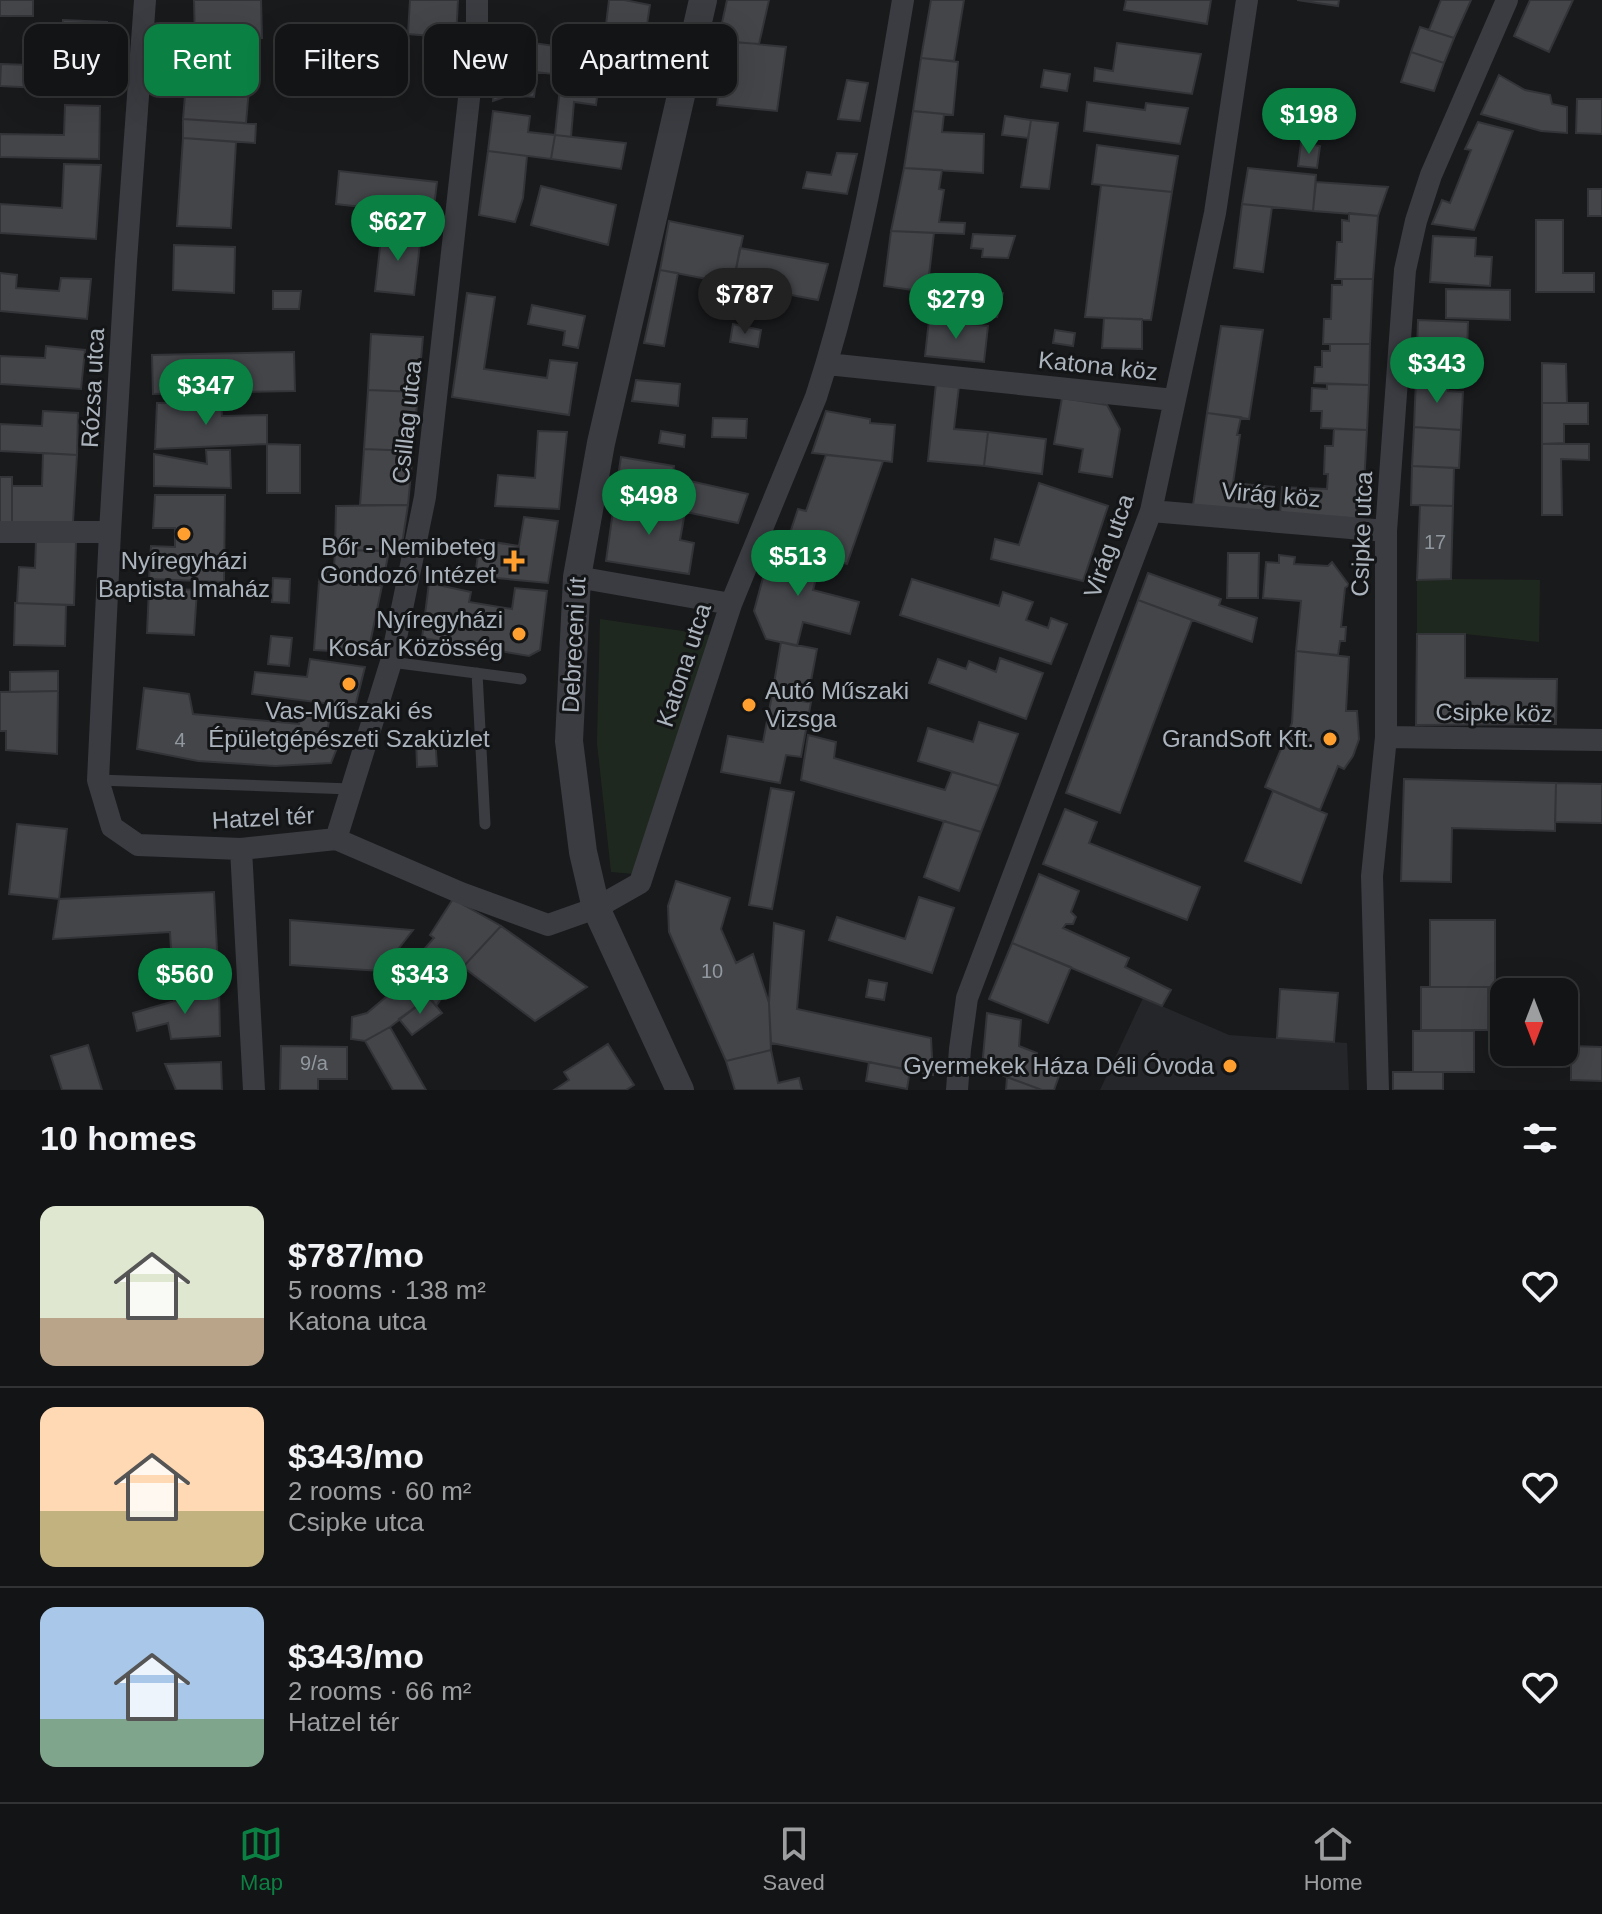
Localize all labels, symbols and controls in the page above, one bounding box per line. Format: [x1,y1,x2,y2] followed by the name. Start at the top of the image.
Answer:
[24,24,128,96] chip: Buy
[144,24,259,96] chip: Rent
[275,24,408,96] chip: Filters
[424,24,536,96] chip: New
[552,24,737,96] chip: Apartment
[1262,88,1356,156] pin: $198
[1280,99,1338,129] text: $198
[351,195,445,263] pin: $627
[369,206,427,236] text: $627
[698,268,792,336] pin: $787
[909,273,1003,341] pin: $279
[716,279,774,309] text: $787
[927,284,985,314] text: $279
[76,327,109,449] street label: Rózsa utca
[1390,337,1484,405] pin: $343
[1037,346,1159,385] street label: Katona köz
[1408,348,1466,378] text: $343
[387,358,426,485] street label: Csillag utca
[159,359,253,427] pin: $347
[177,370,235,400] text: $347
[602,469,696,537] pin: $498
[1346,470,1377,597] street label: Csipke utca
[1220,477,1322,512] street label: Virág köz
[620,480,678,510] text: $498
[1078,490,1139,601] street label: Virág utca
[175,525,193,543] marker: Nyíregyházi Baptista Imaház
[751,530,845,598] pin: $513
[1424,531,1446,553] house number: 17
[320,533,496,588] place label: Bőr - Nemibeteg Gondozó Intézet
[769,541,827,571] text: $513
[98,547,270,602] place label: Nyíregyházi Baptista Imaház
[503,550,525,572] marker: Bőr - Nemibeteg Gondozó Intézet
[556,576,591,714] street label: Debreceni út
[651,599,716,730] street label: Katona utca
[328,606,503,661] place label: Nyíregyházi Kosár Közösség
[510,625,528,643] marker: Nyíregyházi Kosár Közösség
[340,675,358,693] marker: Vas-Műszaki és Épületgépészeti Szaküzlet
[765,677,909,732] place label: Autó Műszaki Vizsga
[740,696,758,714] marker: Autó Műszaki Vizsga
[208,697,490,752] place label: Vas-Műszaki és Épületgépészeti Szaküzlet
[1435,698,1553,727] street label: Csipke köz
[1162,725,1314,752] place label: GrandSoft Kft.
[174,729,186,751] house number: 4
[1321,730,1339,748] marker: GrandSoft Kft.
[211,801,315,834] street label: Hatzel tér
[138,948,232,1016] pin: $560
[373,948,467,1016] pin: $343
[156,959,214,989] text: $560
[391,959,449,989] text: $343
[701,960,723,982] house number: 10
[1490,978,1578,1066] north arrow
[1490,978,1578,1066] map controls
[300,1052,329,1074] house number: 9/a
[903,1052,1215,1079] place label: Gyermekek Háza Déli Óvoda
[1221,1057,1239,1075] marker: Gyermekek Háza Déli Óvoda
[1518,1116,1562,1160] icon: filters
[40,1119,197,1157] text: 10 homes
[288,1236,424,1274] text: $787/mo
[104,1238,200,1334] icon: home
[1518,1264,1562,1308] icon: heart
[288,1275,486,1305] text: 5 rooms · 138 m²
[288,1306,427,1336] text: Katona utca
[288,1437,424,1475] text: $343/mo
[104,1439,200,1535] icon: home
[1518,1465,1562,1509] icon: heart
[288,1476,472,1506] text: 2 rooms · 60 m²
[288,1507,424,1537] text: Csipke utca
[288,1637,424,1675] text: $343/mo
[104,1639,200,1735] icon: home
[1518,1665,1562,1709] icon: heart
[288,1676,472,1706] text: 2 rooms · 66 m²
[288,1707,399,1737] text: Hatzel tér
[239,1822,283,1896] tab: Map
[762,1822,825,1896] tab: Saved
[1304,1822,1363,1896] tab: Home

